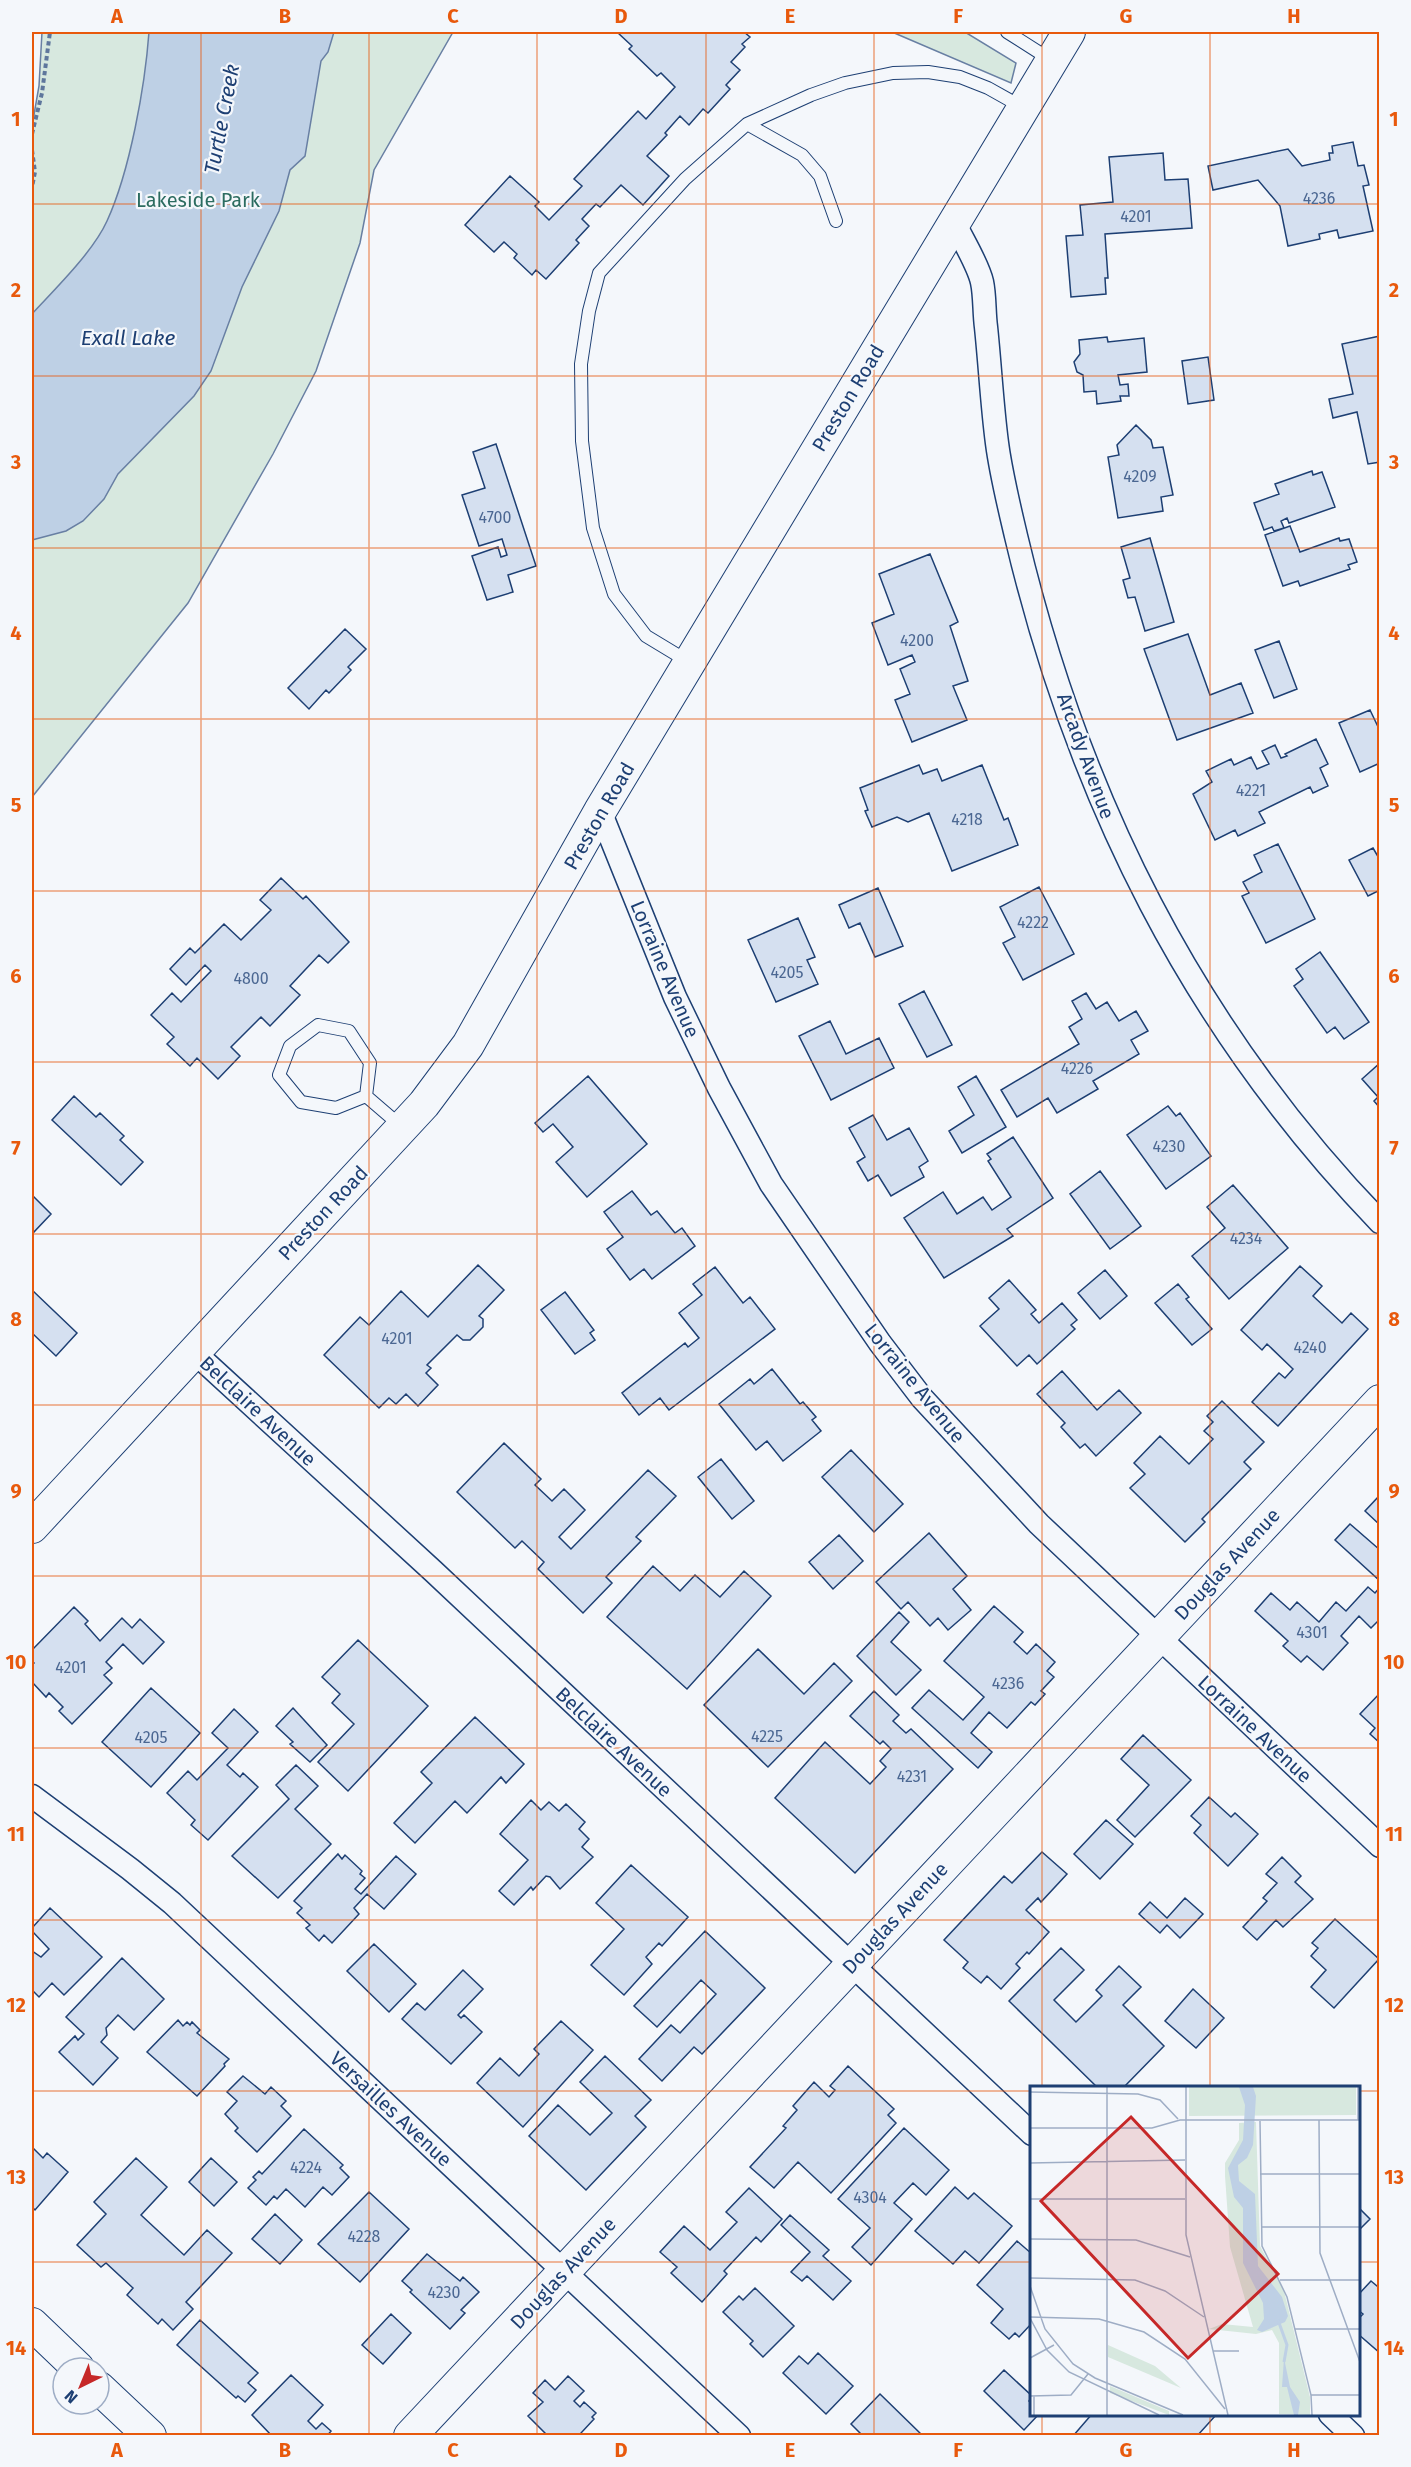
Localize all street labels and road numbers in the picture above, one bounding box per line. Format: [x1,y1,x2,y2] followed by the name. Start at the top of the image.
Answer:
[807,340,889,456] street label: Preston Road
[1052,690,1120,822] street label: Arcady Avenue
[559,758,639,874] street label: Preston Road
[625,897,705,1041] street label: Lorraine Avenue
[273,1161,373,1265] street label: Preston Road
[860,1318,970,1448] street label: Lorraine Avenue
[195,1351,321,1471] street label: Belclaire Avenue
[1169,1503,1285,1625] street label: Douglas Avenue
[1193,1670,1317,1788] street label: Lorraine Avenue
[551,1682,677,1802] street label: Belclaire Avenue
[837,1857,953,1979] street label: Douglas Avenue
[325,2046,457,2172] street label: Versailles Avenue
[505,2212,621,2334] street label: Douglas Avenue

